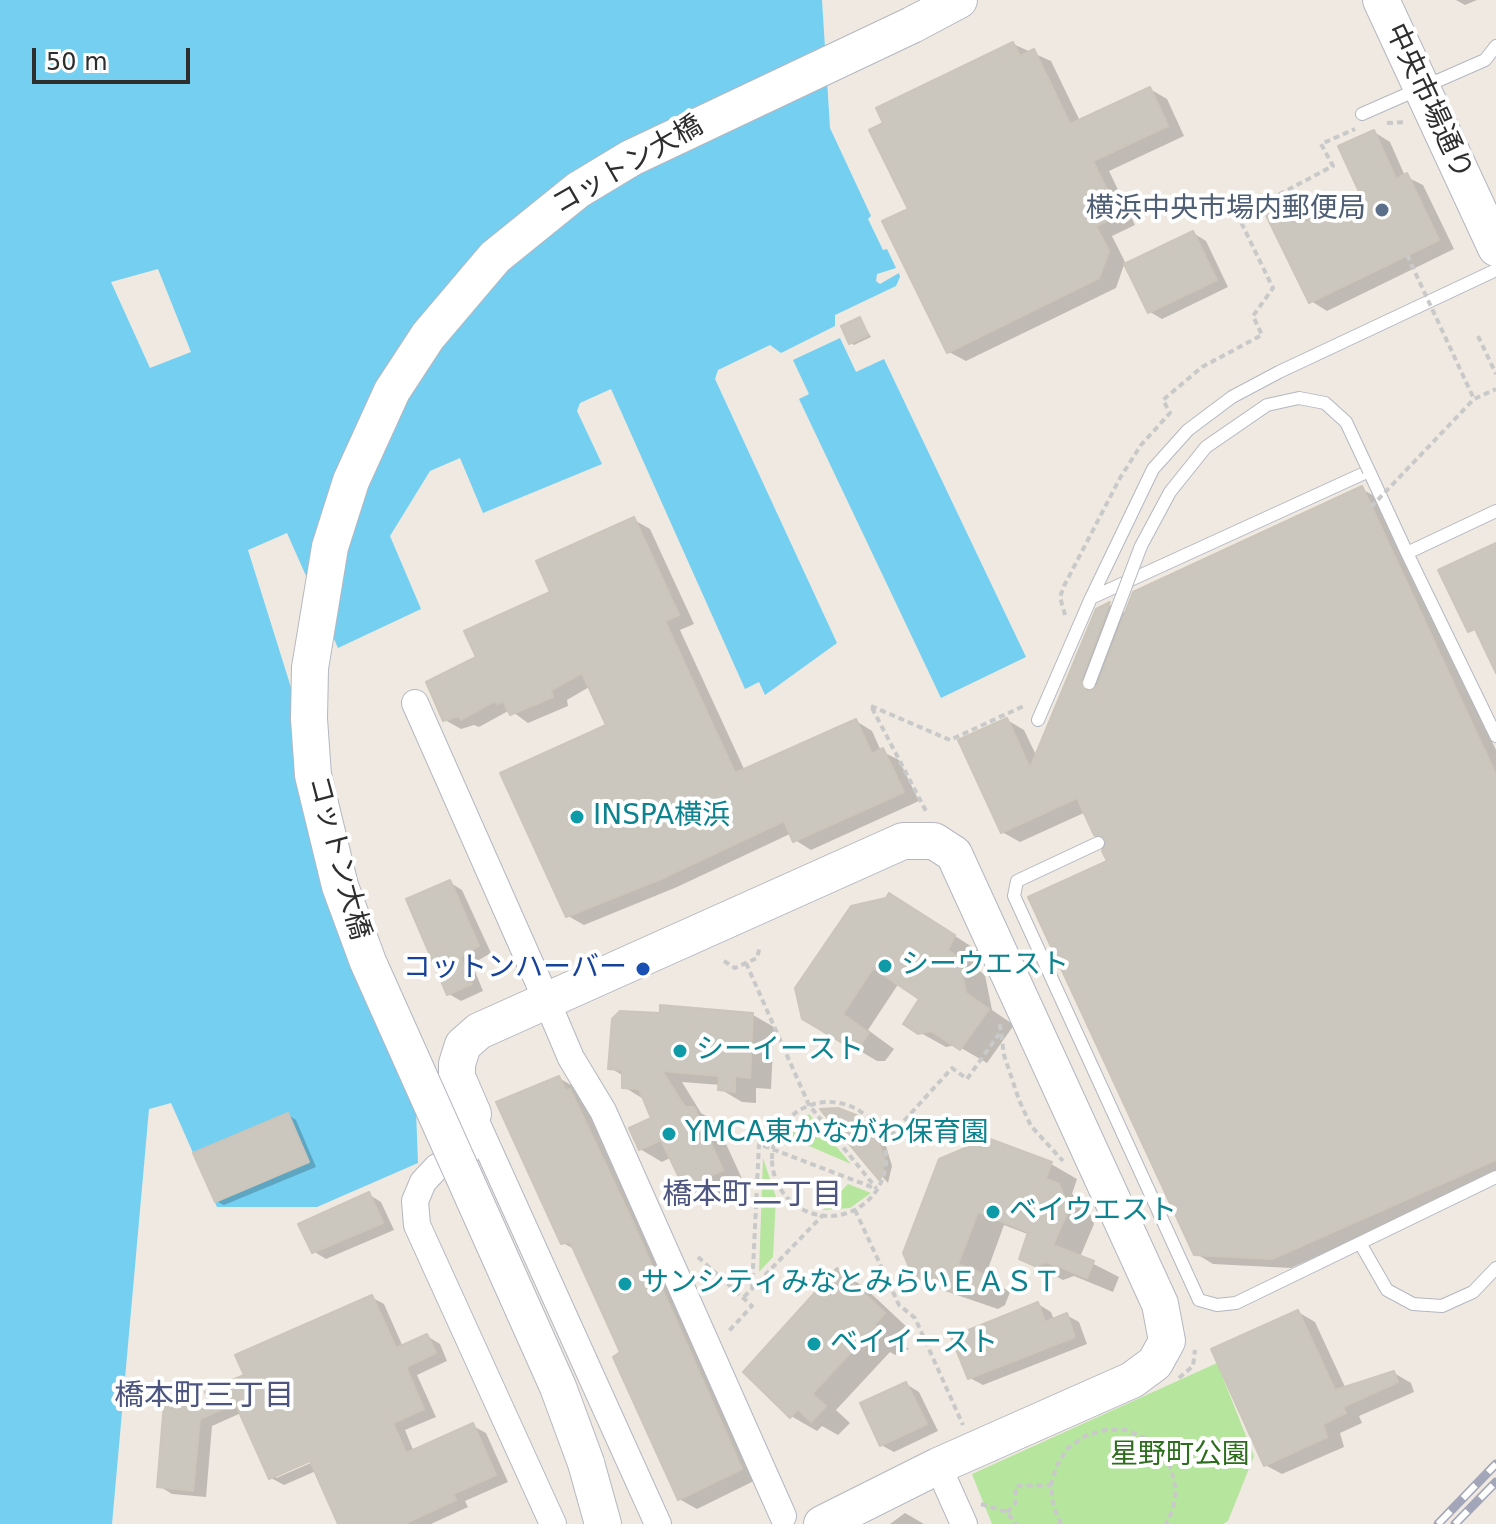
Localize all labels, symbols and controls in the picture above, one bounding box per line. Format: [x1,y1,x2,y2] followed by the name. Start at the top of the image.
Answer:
[1377,19,1479,185] street label: 中央市場通り
[36,32,194,82] scale bar
[46,48,108,76] text: 50 m
[547,109,709,223] street label: コットン大橋
[1086,193,1366,227] place label: 横浜中央市場内郵便局
[1373,201,1391,219] marker: 横浜中央市場内郵便局
[300,773,376,943] street label: コットン大橋
[593,800,730,834] place label: INSPA横浜
[568,808,586,826] marker: INSPA横浜
[901,949,1069,983] place label: シーウエスト
[403,952,627,986] place label: コットンハーバー
[876,957,894,975] marker: シーウエスト
[634,960,652,978] marker: コットンハーバー
[696,1034,864,1068] place label: シーイースト
[671,1042,689,1060] marker: シーイースト
[685,1117,989,1151] place label: YMCA東かながわ保育園
[660,1125,678,1143] marker: YMCA東かながわ保育園
[662,1178,842,1214] district label: 橋本町二丁目
[1009,1195,1177,1229] place label: ベイウエスト
[984,1203,1002,1221] marker: ベイウエスト
[641,1267,1061,1301] place label: サンシティみなとみらいＥＡＳＴ
[616,1275,634,1293] marker: サンシティみなとみらいＥＡＳＴ
[830,1327,998,1361] place label: ベイイースト
[805,1335,823,1353] marker: ベイイースト
[114,1379,294,1415] district label: 橋本町三丁目
[1110,1439,1250,1473] park label: 星野町公園

